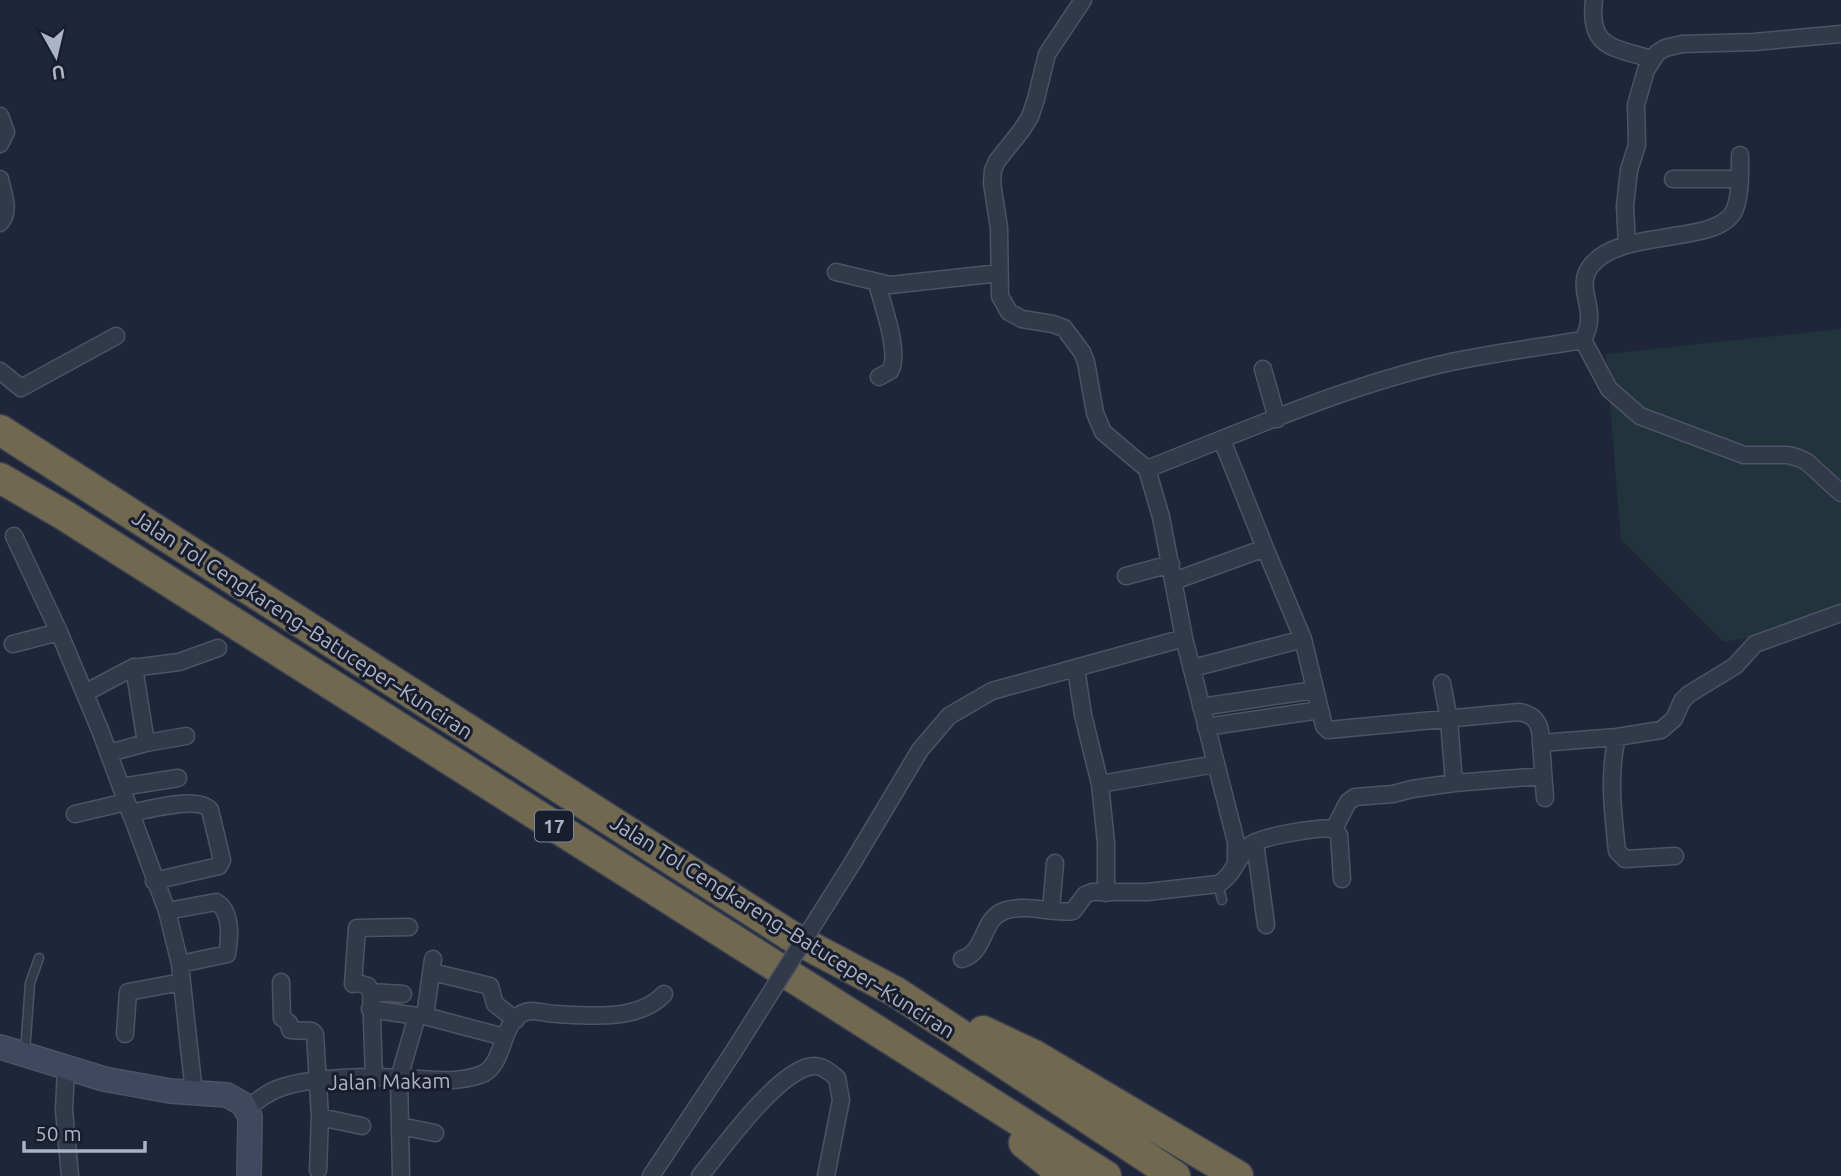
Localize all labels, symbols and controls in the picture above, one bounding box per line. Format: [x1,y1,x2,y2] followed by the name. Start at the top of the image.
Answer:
[21,21,91,91] north arrow
[50,61,66,85] text: U
[128,505,478,743] street label: Jalan Tol Cengkareng–Batuceper–Kunciran
[535,810,573,842] road number: 17
[607,810,959,1042] street label: Jalan Tol Cengkareng–Batuceper–Kunciran
[327,1068,451,1094] street label: Jalan Makam
[24,1110,145,1154] scale bar
[35,1121,82,1145] text: 50 m

